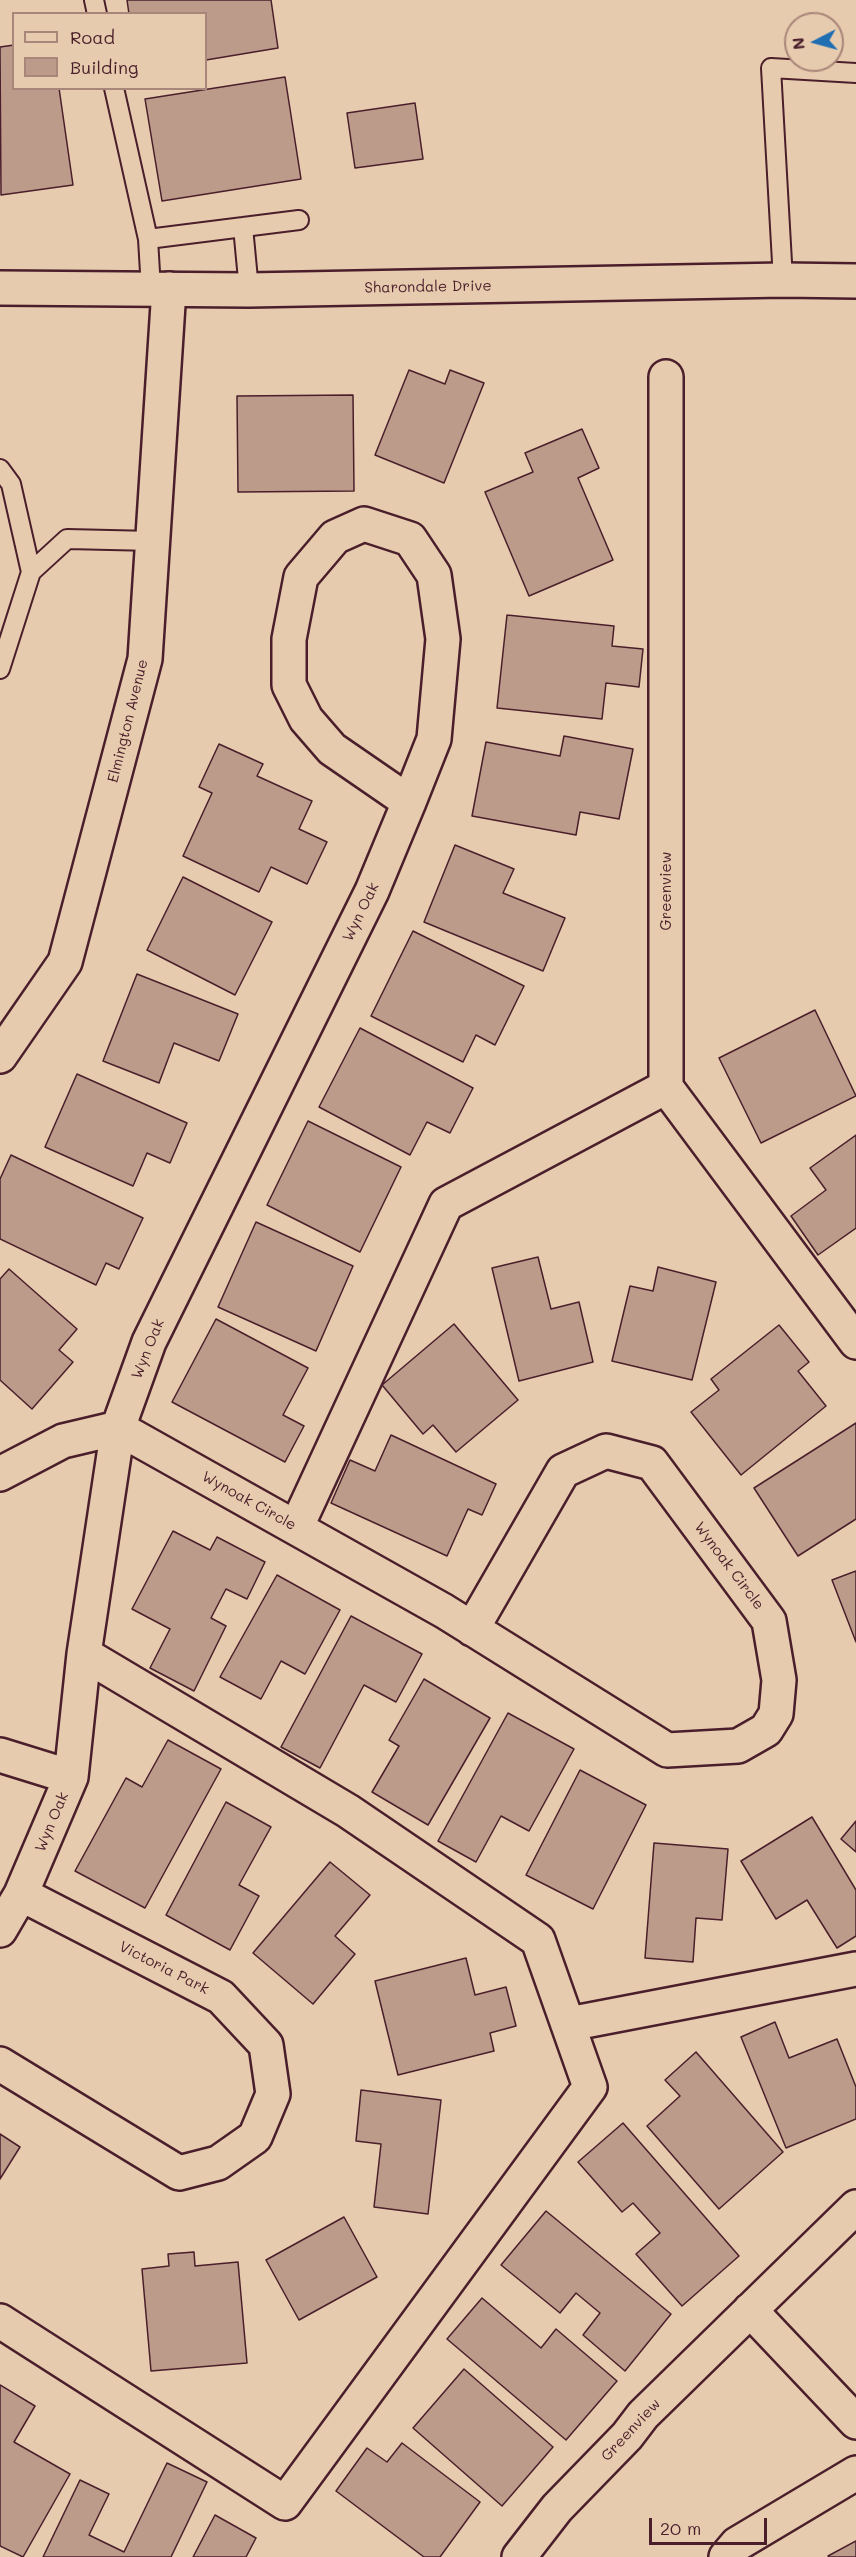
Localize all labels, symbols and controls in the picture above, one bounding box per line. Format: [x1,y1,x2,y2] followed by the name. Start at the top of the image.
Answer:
[12,12,207,90] legend
[784,12,844,72] north arrow
[70,25,115,49] text: Road
[787,37,809,51] text: N
[70,55,138,79] text: Building
[364,277,492,297] street label: Sharondale Drive
[104,657,152,785] street label: Elmington Avenue
[657,852,675,930] street label: Greenview
[339,880,383,944] street label: Wyn Oak
[128,1316,168,1382] street label: Wyn Oak
[199,1468,299,1534] street label: Wynoak Circle
[690,1519,768,1613] street label: Wynoak Circle
[31,1789,73,1855] street label: Wyn Oak
[116,1938,212,1998] street label: Victoria Park
[597,2395,665,2465] street label: Greenview
[652,2506,770,2544] scale bar
[660,2516,701,2540] text: 20 m

